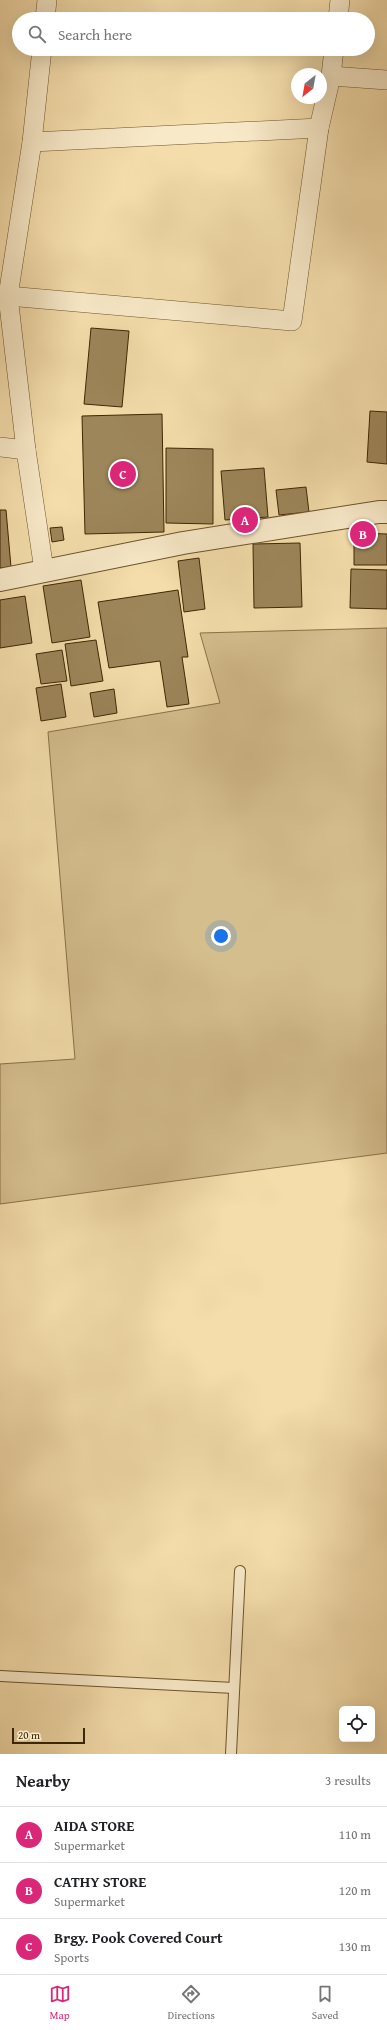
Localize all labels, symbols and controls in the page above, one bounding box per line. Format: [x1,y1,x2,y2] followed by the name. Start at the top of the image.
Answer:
[12,12,375,56] search box
[26,23,48,45] icon: search
[58,24,132,45] text: Search here
[291,68,327,104] north arrow
[110,459,136,489] pin: C
[232,505,258,535] pin: A
[350,519,376,549] pin: B
[211,926,231,946] your location
[339,1706,375,1742] map controls
[339,1706,375,1742] button: locate
[12,1726,85,1745] scale bar
[18,1727,40,1743] text: 20 m
[16,1768,70,1793] text: Nearby
[325,1771,371,1790] text: 3 results
[54,1815,134,1836] text: AIDA STORE
[25,1825,33,1844] text: A
[339,1825,371,1844] text: 110 m
[54,1836,125,1855] text: Supermarket
[54,1871,146,1892] text: CATHY STORE
[25,1881,33,1900] text: B
[339,1881,371,1900] text: 120 m
[54,1892,125,1911] text: Supermarket
[54,1927,223,1948] text: Brgy. Pook Covered Court
[25,1937,33,1956] text: C
[339,1937,371,1956] text: 130 m
[54,1948,89,1967] text: Sports
[49,1983,71,2023] tab: Map
[168,1983,215,2023] tab: Directions
[312,1983,338,2023] tab: Saved

